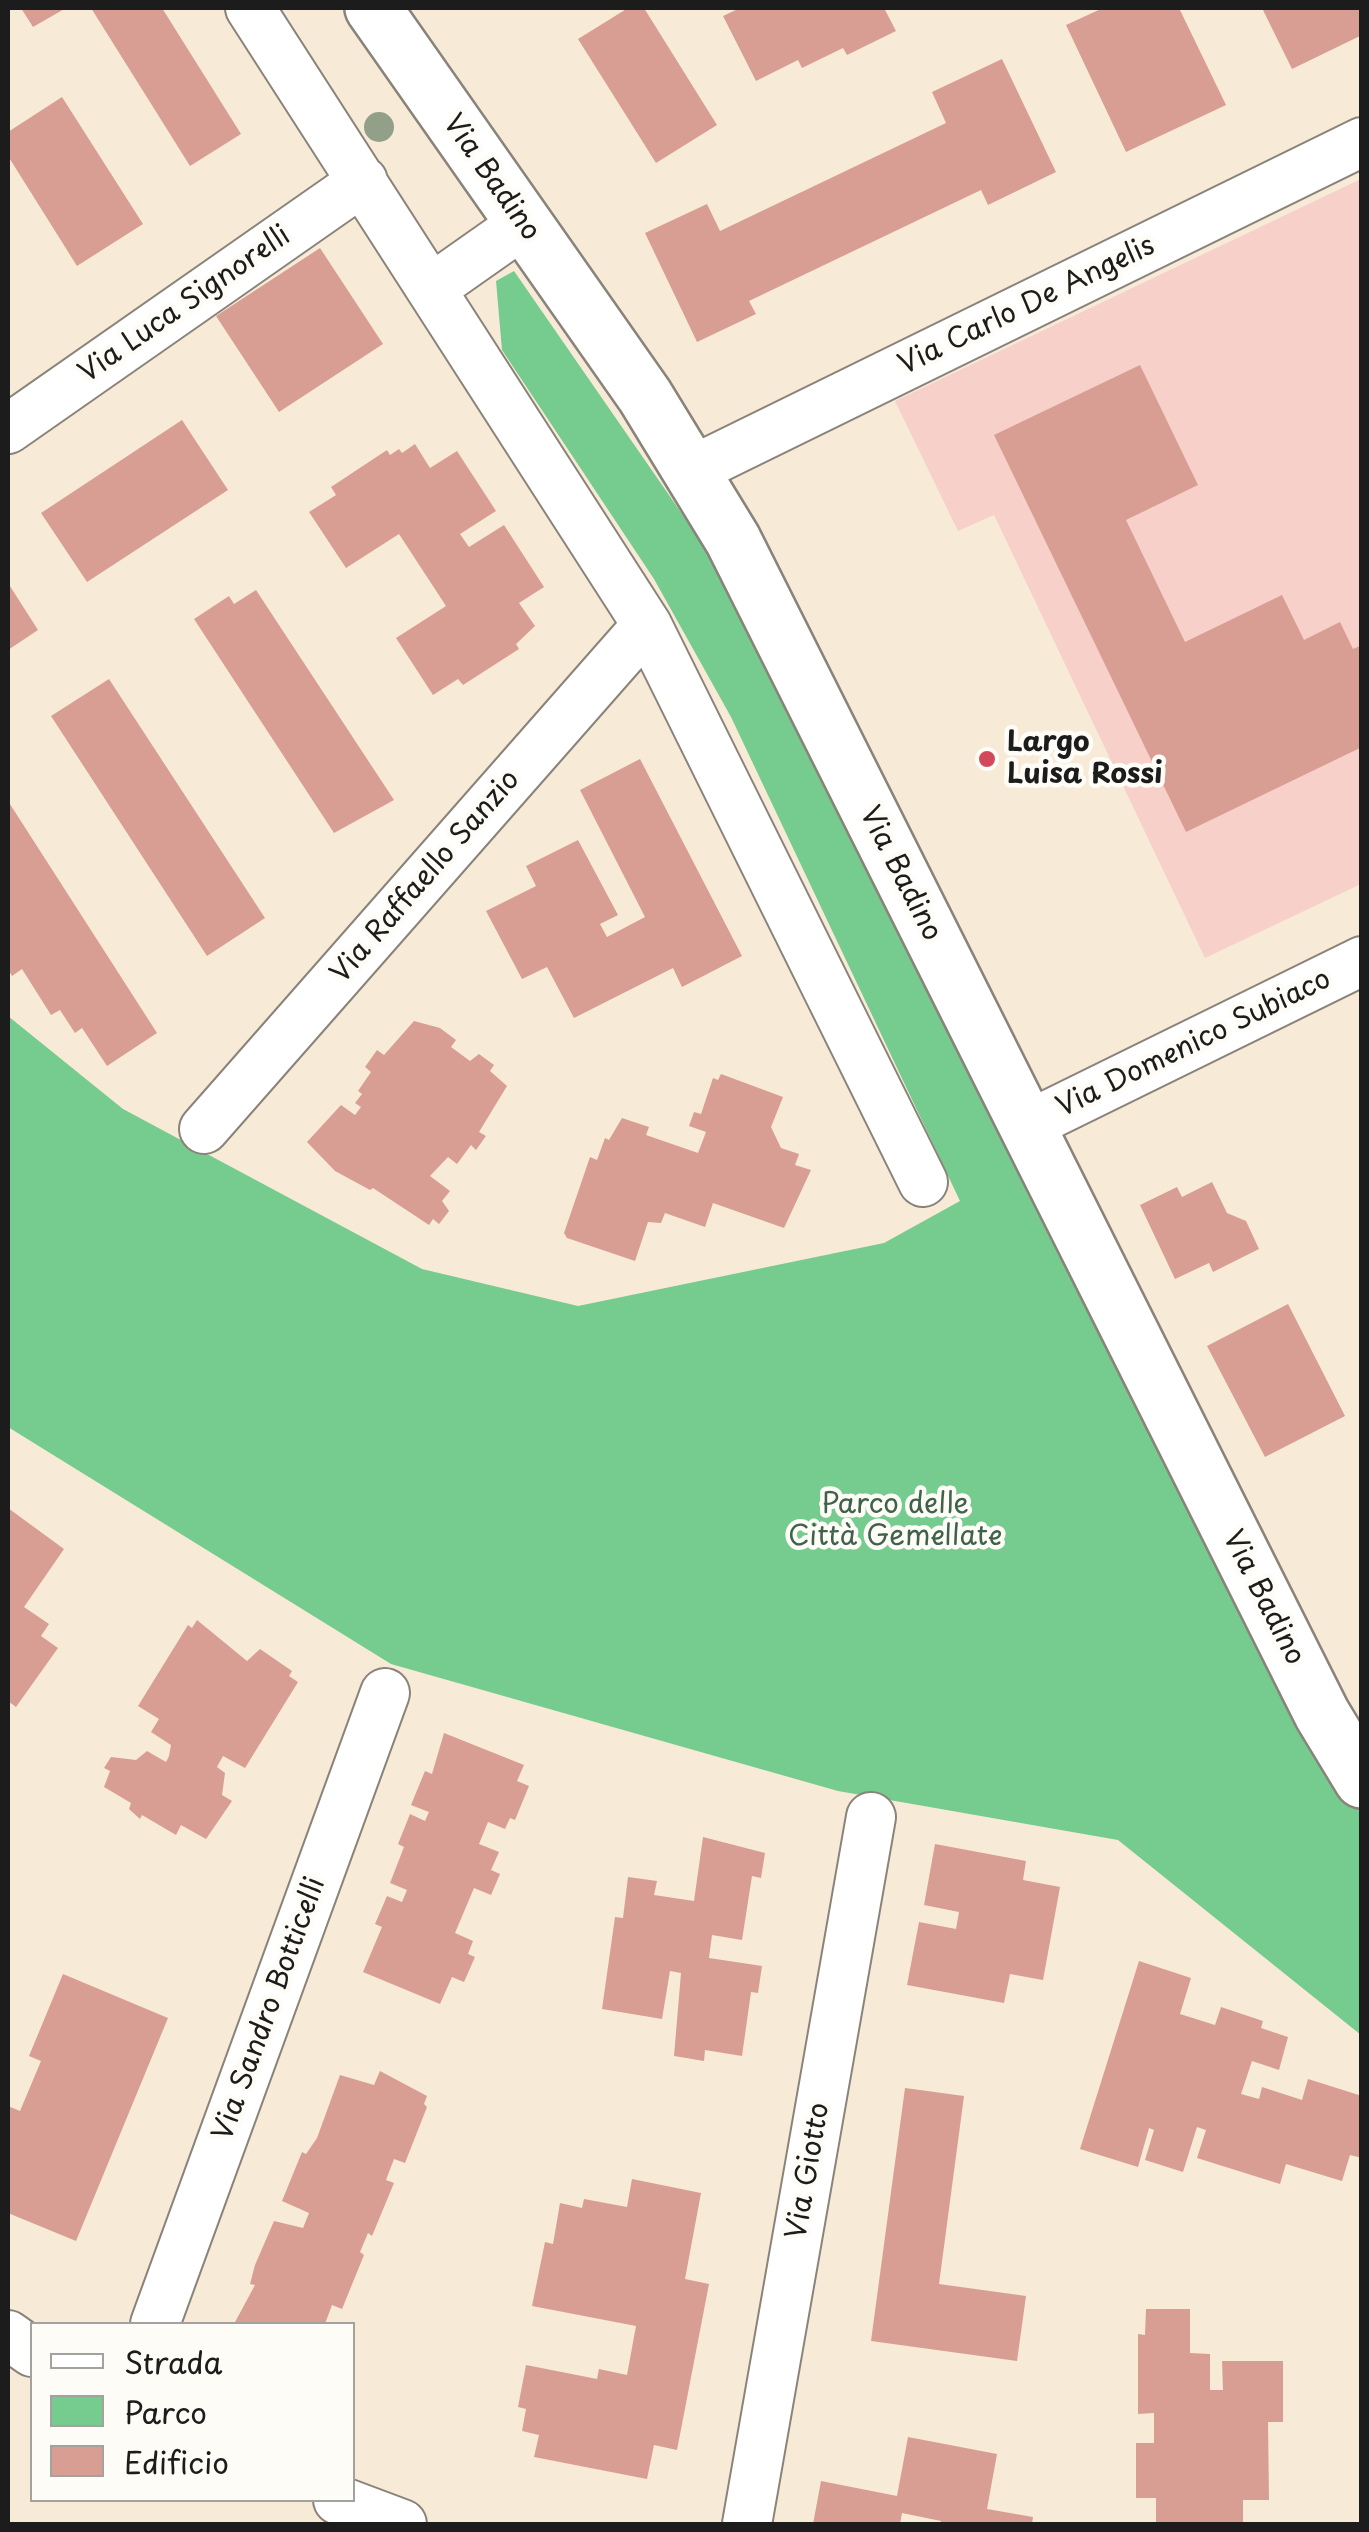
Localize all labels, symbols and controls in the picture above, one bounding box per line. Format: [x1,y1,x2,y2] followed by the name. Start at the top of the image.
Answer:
[435,108,547,248] street label: Via Badino
[73,220,297,390] street label: Via Luca Signorelli
[893,229,1161,383] street label: Via Carlo De Angelis
[1007,726,1163,792] place label: Largo Luisa Rossi
[976,748,998,770] marker: Largo Luisa Rossi
[325,764,527,990] street label: Via Raffaello Sanzio
[852,801,948,947] street label: Via Badino
[1051,963,1337,1125] street label: Via Domenico Subiaco
[788,1488,1002,1554] park label: Parco delle Città Gemellate
[1215,1525,1311,1671] street label: Via Badino
[207,1873,333,2145] street label: Via Sandro Botticelli
[780,2100,838,2242] street label: Via Giotto
[30,2322,355,2502] legend
[124,2339,223,2384] text: Strada
[124,2389,207,2434] text: Parco
[124,2439,229,2484] text: Edificio

